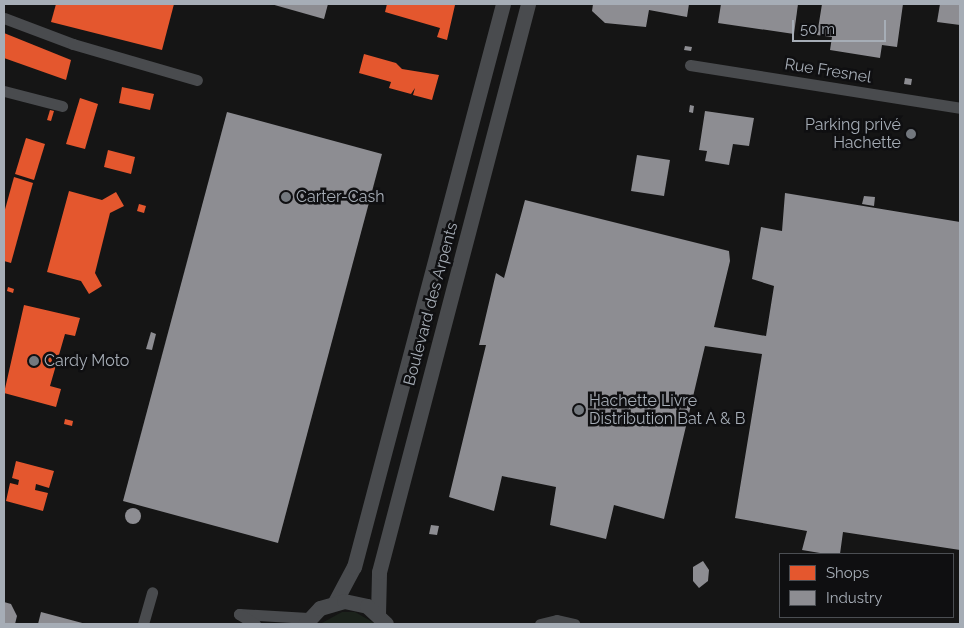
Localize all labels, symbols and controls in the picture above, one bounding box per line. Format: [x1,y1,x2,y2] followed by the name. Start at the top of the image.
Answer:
[794,10,888,42] scale bar
[800,20,835,38] text: 50 m
[783,55,873,87] street label: Rue Fresnel
[805,115,901,153] place label: Parking privé Hachette
[905,128,917,140] marker: Parking privé Hachette
[296,187,384,207] place label: Carter-Cash
[280,191,292,203] marker: Carter-Cash
[400,220,462,388] street label: Boulevard des Arpents
[44,351,130,371] place label: Cardy Moto
[28,355,40,367] marker: Cardy Moto
[589,391,746,429] place label: Hachette Livre Distribution Bat A & B
[573,404,585,416] marker: Hachette Livre Distribution Bat A & B
[779,553,954,618] legend
[826,564,869,582] text: Shops
[826,589,882,607] text: Industry

